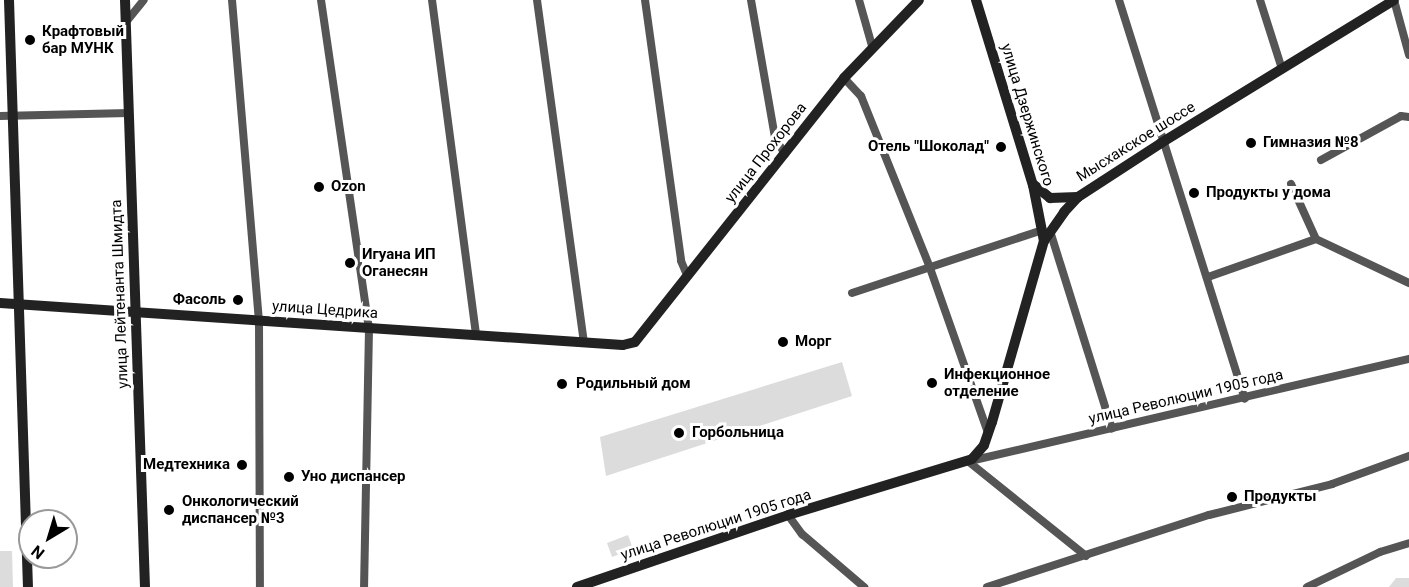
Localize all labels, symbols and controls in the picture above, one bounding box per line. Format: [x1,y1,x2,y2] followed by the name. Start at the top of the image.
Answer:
[42,22,124,57] place label: Крафтовый бар МУНК
[23,33,37,47] marker: Крафтовый бар МУНК
[997,42,1057,188] street label: улица Дзержинского
[1073,98,1199,186] street label: Мысхакское шоссе
[721,99,811,207] street label: улица Прохорова
[1263,134,1359,152] place label: Гимназия №8
[1244,136,1258,150] marker: Гимназия №8
[868,138,989,156] place label: Отель "Шоколад"
[994,140,1008,154] marker: Отель "Шоколад"
[331,178,366,196] place label: Ozon
[312,180,326,194] marker: Ozon
[1206,184,1331,202] place label: Продукты у дома
[1187,186,1201,200] marker: Продукты у дома
[108,199,132,389] street label: улица Лейтенанта Шмидта
[362,245,436,280] place label: Игуана ИП Оганесян
[343,256,357,270] marker: Игуана ИП Оганесян
[173,291,226,309] place label: Фасоль
[231,293,245,307] marker: Фасоль
[271,297,379,323] street label: улица Цедрика
[795,333,831,351] place label: Морг
[776,335,790,349] marker: Морг
[944,365,1050,400] place label: Инфекционное отделение
[1087,366,1285,428] street label: улица Революции 1905 года
[553,375,571,393] marker: Родильный дом
[576,375,691,393] place label: Родильный дом
[925,376,939,390] marker: Инфекционное отделение
[670,424,688,442] marker: Горбольница
[692,424,784,442] place label: Горбольница
[143,456,230,474] place label: Медтехника
[235,458,249,472] marker: Медтехника
[301,468,406,486] place label: Уно диспансер
[282,470,296,484] marker: Уно диспансер
[619,486,813,564] street label: улица Революции 1905 года
[1244,488,1317,506] place label: Продукты
[1225,490,1239,504] marker: Продукты
[182,492,299,527] place label: Онкологический диспансер №3
[160,501,178,519] marker: Онкологический диспансер №3
[18,509,78,569] north arrow
[28,541,48,563] text: N

